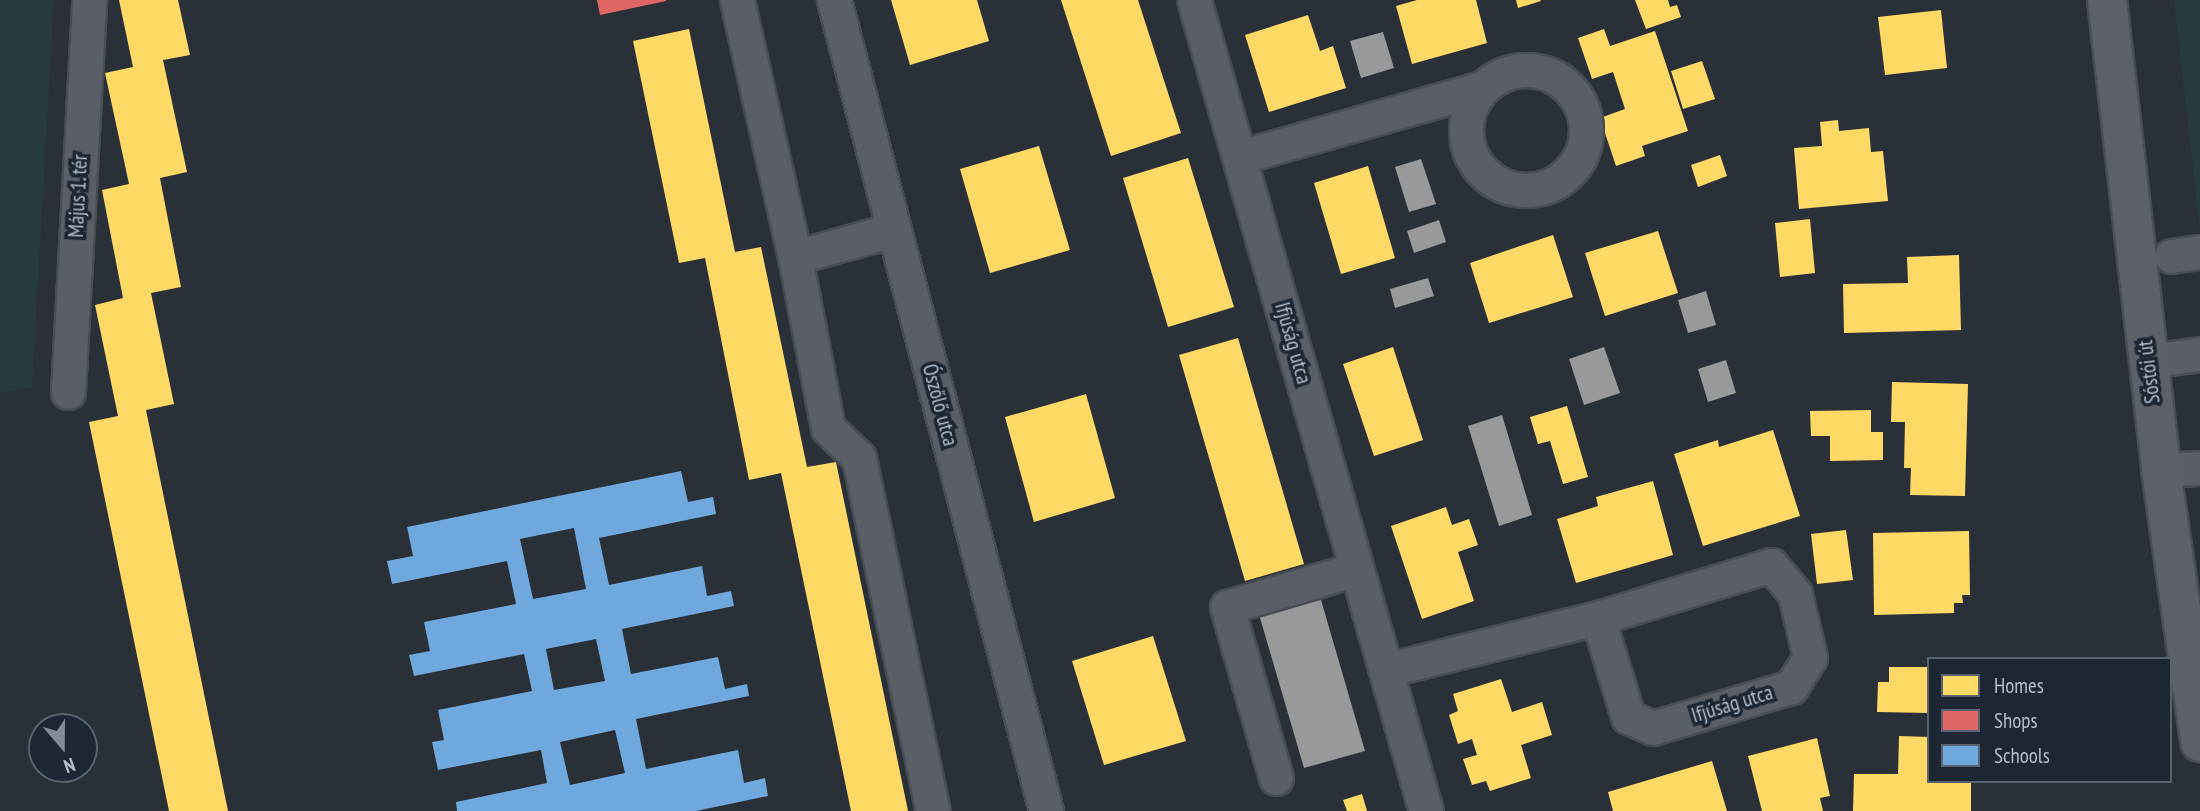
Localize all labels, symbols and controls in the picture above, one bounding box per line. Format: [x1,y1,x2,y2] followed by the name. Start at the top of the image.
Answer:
[63,153,93,239] street label: Május 1. tér
[1269,299,1317,387] street label: Ifjúság utca
[2133,339,2165,405] street label: Sóstói út
[917,361,963,449] street label: Ószőlő utca
[1927,657,2172,783] legend
[1994,672,2044,699] text: Homes
[1688,680,1776,728] street label: Ifjúság utca
[1994,707,2038,734] text: Shops
[28,713,98,783] north arrow
[1994,742,2050,769] text: Schools
[61,753,78,779] text: N

